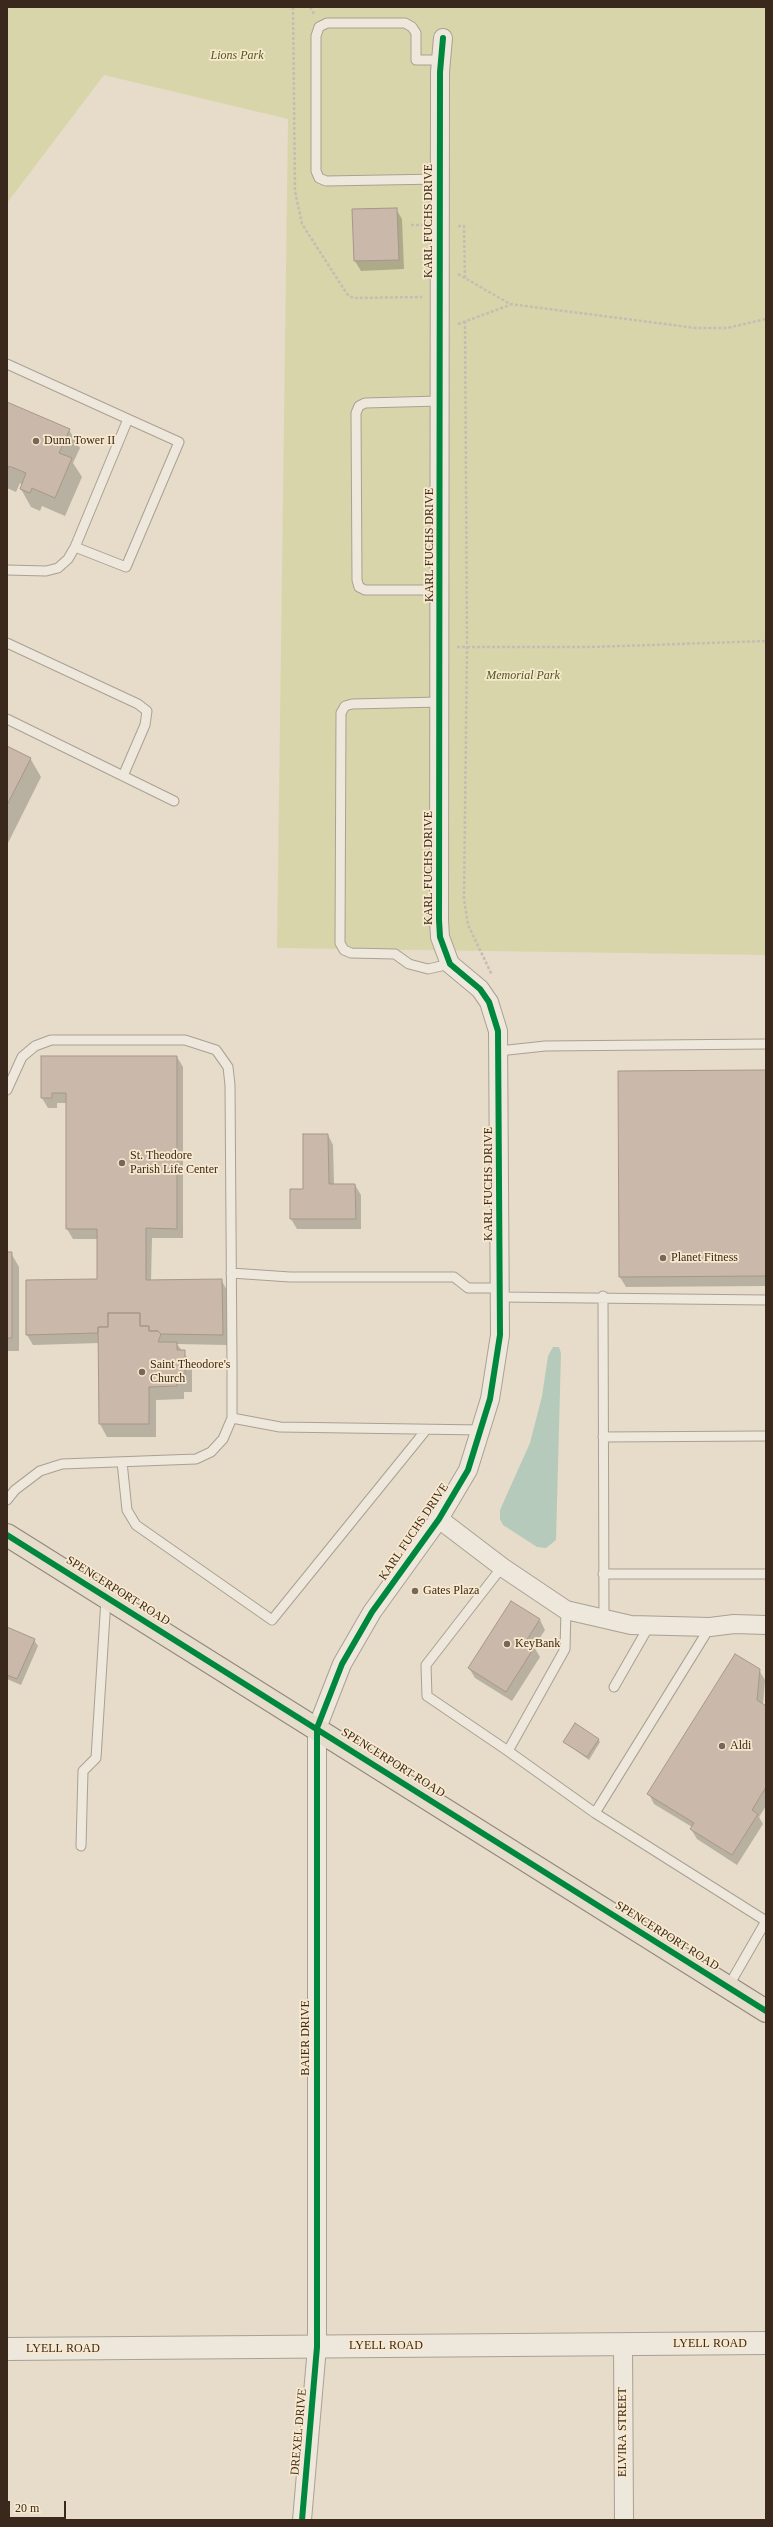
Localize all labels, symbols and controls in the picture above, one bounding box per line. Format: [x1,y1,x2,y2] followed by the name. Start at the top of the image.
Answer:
[210,49,264,63] park label: Lions Park
[422,164,436,278] street label: KARL FUCHS DRIVE
[44,434,115,448] place label: Dunn Tower II
[31,436,41,446] marker: Dunn Tower II
[423,488,437,602] street label: KARL FUCHS DRIVE
[486,669,560,683] park label: Memorial Park
[422,811,436,925] street label: KARL FUCHS DRIVE
[482,1127,496,1241] street label: KARL FUCHS DRIVE
[130,1149,218,1177] place label: St. Theodore Parish Life Center
[117,1158,127,1168] marker: St. Theodore Parish Life Center
[671,1251,738,1265] place label: Planet Fitness
[658,1253,668,1263] marker: Planet Fitness
[150,1358,230,1386] place label: Saint Theodore's Church
[137,1367,147,1377] marker: Saint Theodore's Church
[376,1481,452,1583] street label: KARL FUCHS DRIVE
[63,1553,173,1629] street label: SPENCERPORT ROAD
[423,1584,479,1598] place label: Gates Plaza
[410,1586,420,1596] marker: Gates Plaza
[515,1637,560,1651] place label: KeyBank
[502,1639,512,1649] marker: KeyBank
[338,1725,448,1801] street label: SPENCERPORT ROAD
[730,1739,751,1753] place label: Aldi
[717,1741,727,1751] marker: Aldi
[612,1898,722,1974] street label: SPENCERPORT ROAD
[299,2000,313,2076] street label: BAIER DRIVE
[673,2337,747,2351] street label: LYELL ROAD
[349,2339,423,2353] street label: LYELL ROAD
[26,2342,100,2356] street label: LYELL ROAD
[616,2387,630,2477] street label: ELVIRA STREET
[288,2388,310,2476] street label: DREXEL DRIVE
[10,2493,68,2519] scale bar
[15,2501,39,2515] text: 20 m

